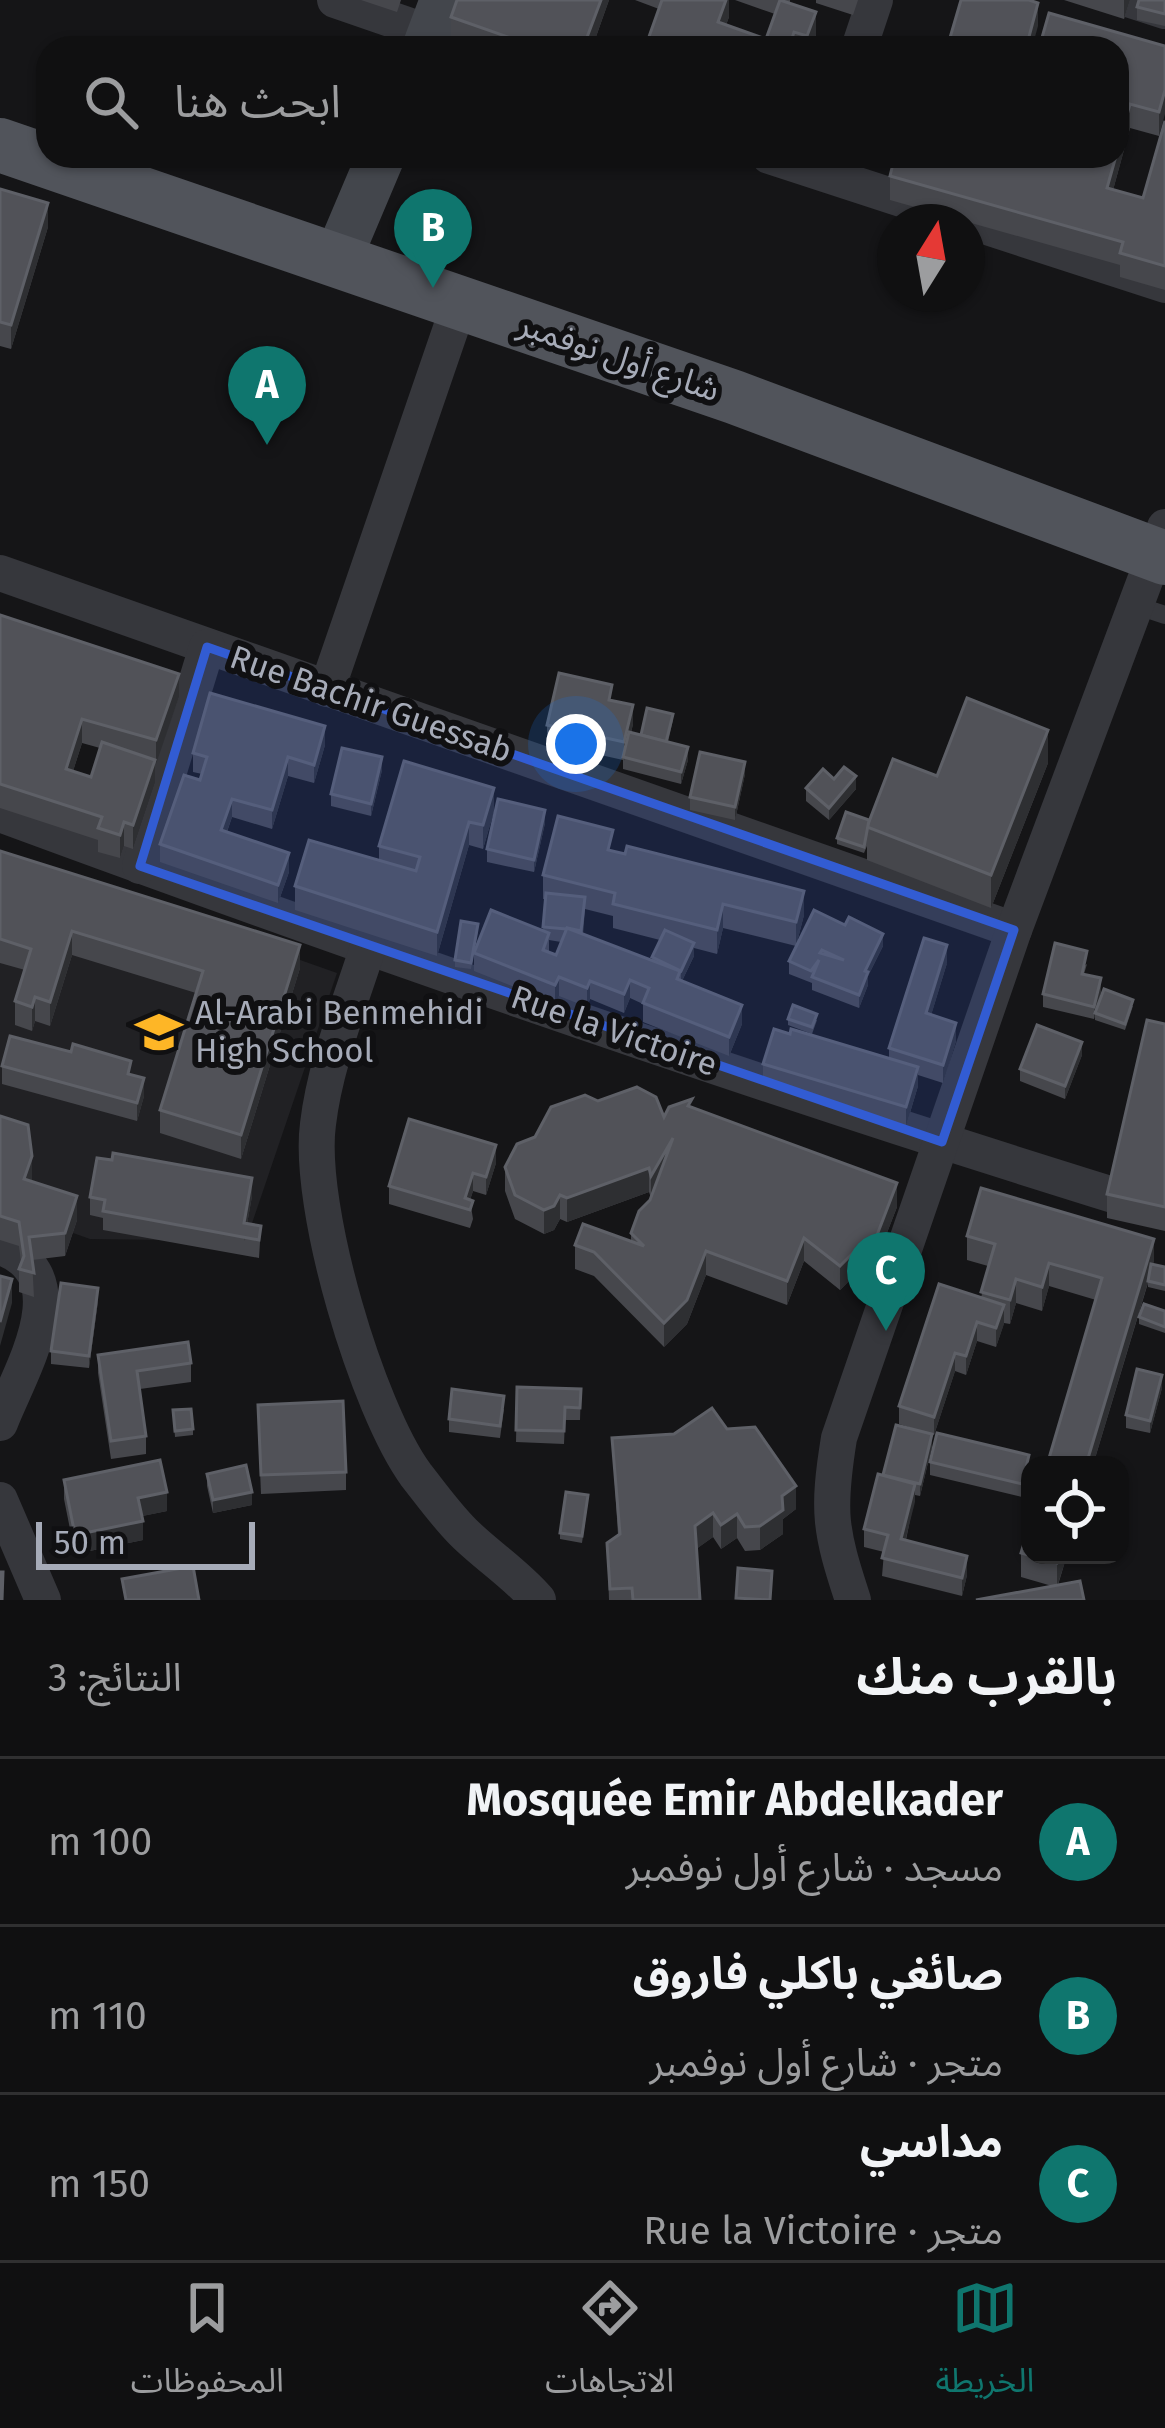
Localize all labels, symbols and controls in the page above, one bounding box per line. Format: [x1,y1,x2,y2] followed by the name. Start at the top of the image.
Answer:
[36,36,1129,168] search box
[78,69,144,135] icon: search
[174,75,341,129] text: ابحث هنا
[394,189,472,288] pin: B
[877,204,985,312] north arrow
[511,303,725,414] street label: شارع أول نوفمبر
[228,346,306,445] pin: A
[225,637,517,771] street label: Rue Bachir Guessab
[546,714,606,774] your location
[506,977,722,1085] street label: Rue la Victoire
[195,993,484,1071] place label: Al-Arabi Benmehidi High School
[134,1007,184,1057] school or university icon: Al-Arabi Benmehidi High School
[847,1232,925,1331] pin: C
[1021,1456,1129,1564] map controls
[1021,1456,1129,1564] button: locate
[36,1516,255,1569] scale bar
[54,1523,126,1563] text: 50 m
[856,1646,1117,1708] text: بالقرب منك
[48,1655,182,1701] text: النتائج: 3
[467,1773,1003,1827] text: Mosquée Emir Abdelkader
[48,1819,152,1865] text: 100 m
[1067,1819,1090,1865] text: A
[626,1845,1003,1891] text: مسجد · شارع أول نوفمبر
[633,1947,1003,2001] text: صائغي باكلي فاروق
[48,1993,147,2039] text: 110 m
[1066,1993,1090,2039] text: B
[650,2040,1003,2086] text: متجر · شارع أول نوفمبر
[860,2115,1003,2169] text: مداسي
[48,2161,150,2207] text: 150 m
[1067,2161,1089,2207] text: C
[643,2208,1003,2254] text: متجر · Rue la Victoire
[131,2275,284,2416] tab: المحفوظات
[545,2275,674,2416] tab: الاتجاهات
[935,2275,1034,2416] tab: الخريطة

